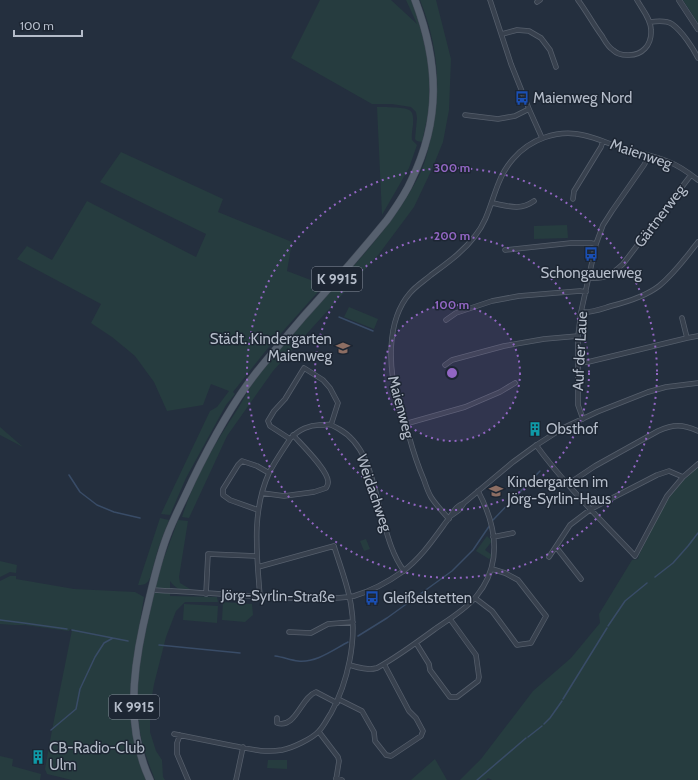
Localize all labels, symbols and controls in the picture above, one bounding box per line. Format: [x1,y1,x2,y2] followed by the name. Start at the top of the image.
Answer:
[14,12,82,38] scale bar
[20,18,54,33] text: 100 m
[533,89,632,107] place label: Maienweg Nord
[514,90,530,106] bus stop icon: Maienweg Nord
[608,135,675,173] street label: Maienweg
[434,160,470,175] text: 300 m
[631,181,690,251] street label: Gärtnerweg
[434,228,470,243] text: 200 m
[583,246,599,262] bus stop icon: Schongauerweg
[540,264,642,282] place label: Schongauerweg
[312,267,362,291] road number: K 9915
[435,297,469,312] text: 100 m
[569,310,591,391] street label: Auf der Laue
[210,330,333,365] place label: Städt. Kindergarten Maienweg
[335,340,351,356] school or university icon: Städt. Kindergarten Maienweg
[445,366,459,380] centre of rings
[384,374,418,441] street label: Maienweg
[546,420,598,438] place label: Obsthof
[527,421,543,437] building icon: Obsthof
[352,452,396,535] street label: Weidachweg
[506,473,611,508] place label: Kindergarten im Jörg-Syrlin-Haus
[488,483,504,499] school or university icon: Kindergarten im Jörg-Syrlin-Haus
[220,586,335,606] street label: Jörg-Syrlin-Straße
[383,589,472,607] place label: Gleißelstetten
[364,590,380,606] bus stop icon: Gleißelstetten
[109,695,159,719] road number: K 9915
[49,739,145,774] place label: CB-Radio-Club Ulm
[30,749,46,765] building icon: CB-Radio-Club Ulm

